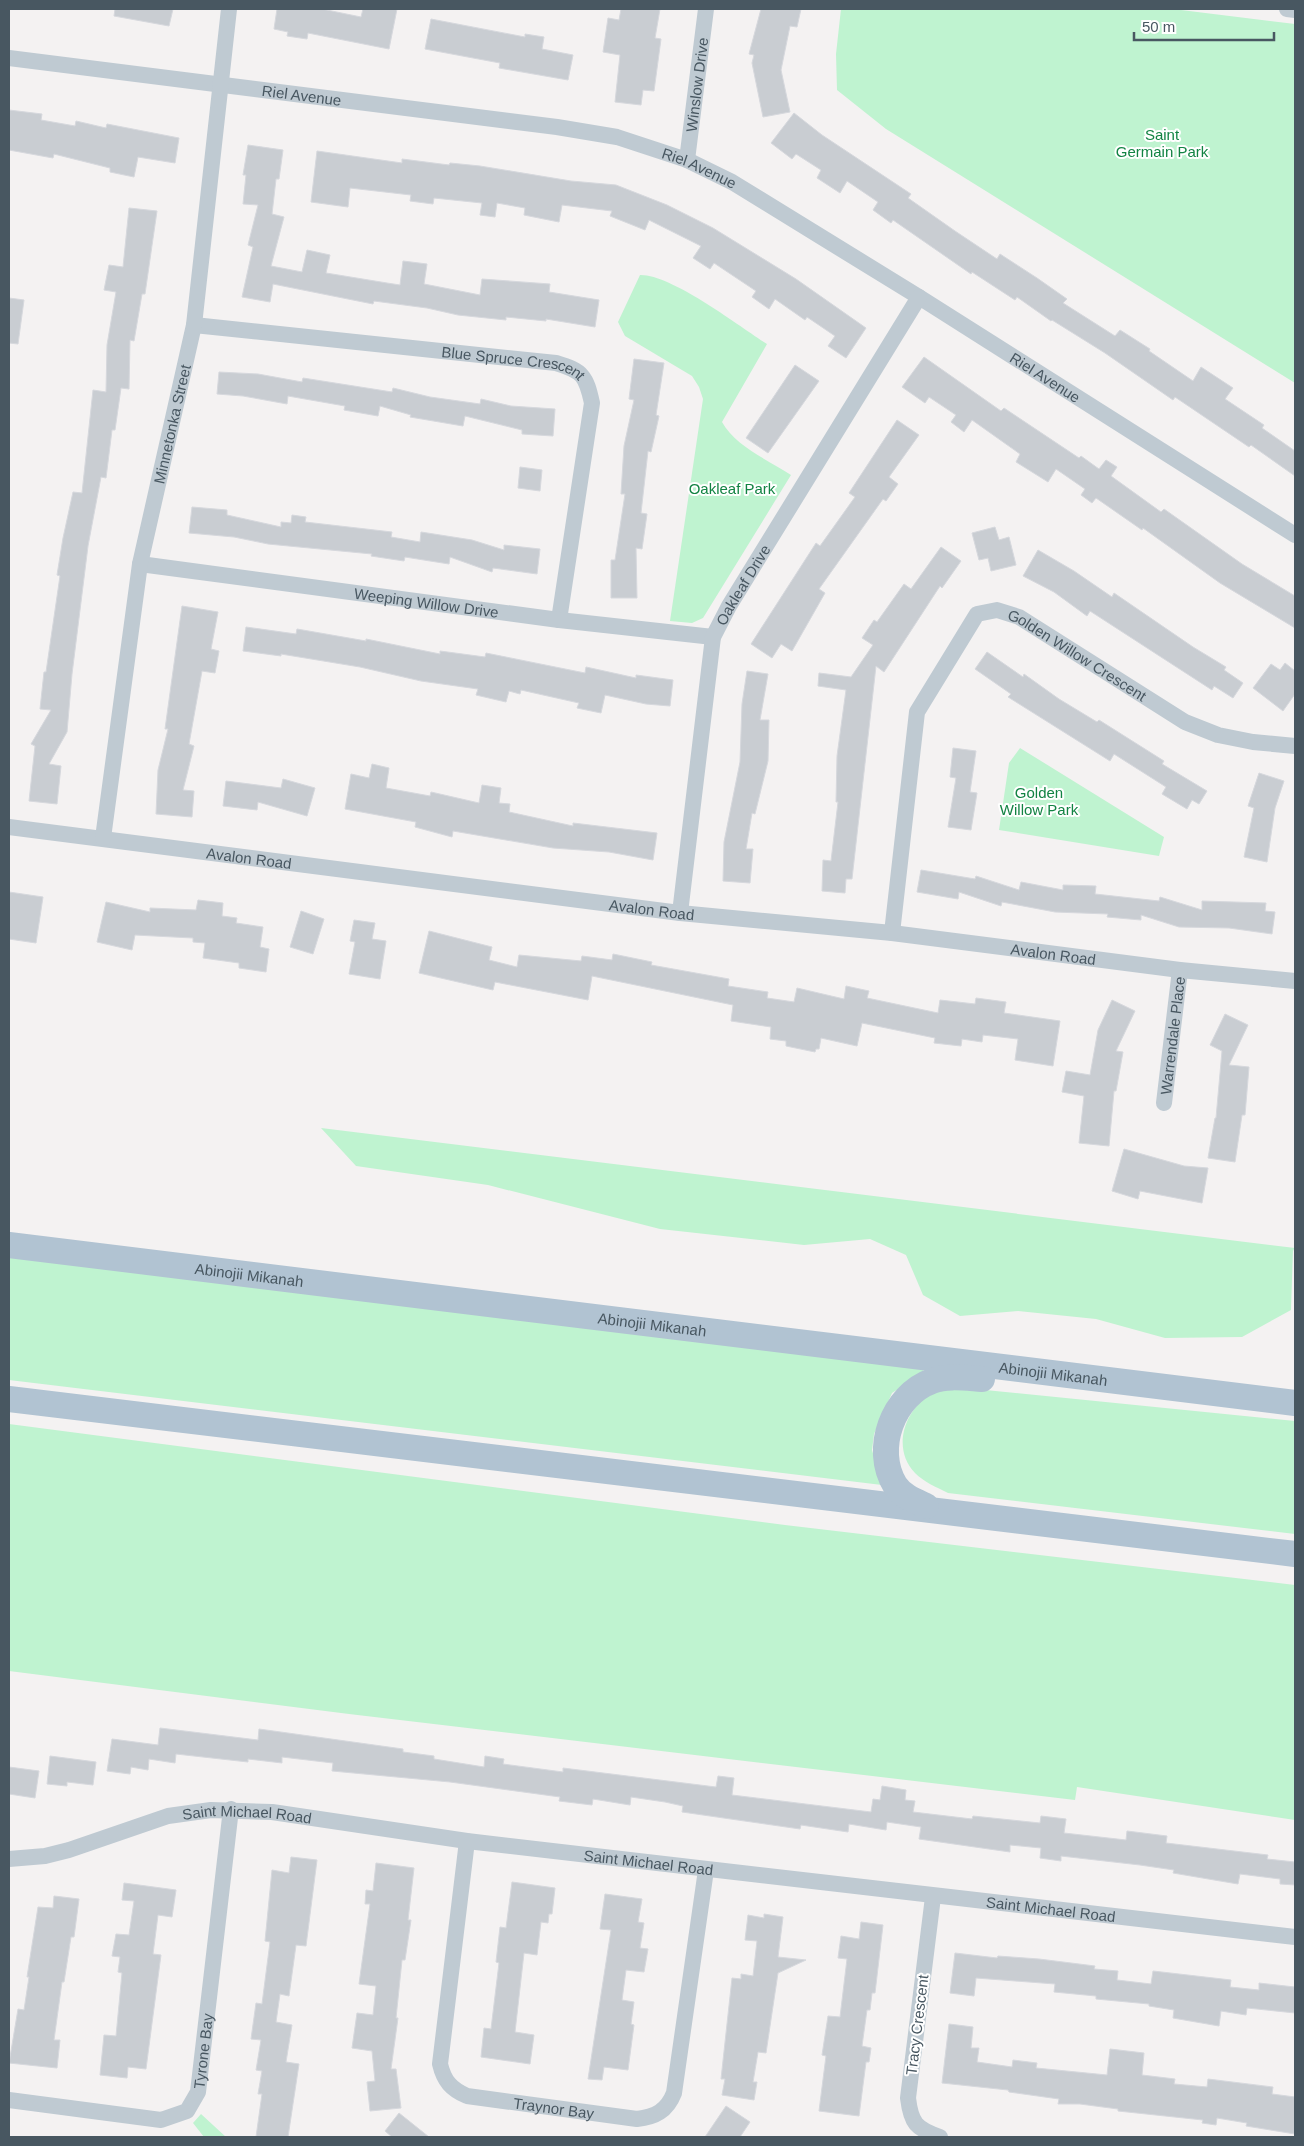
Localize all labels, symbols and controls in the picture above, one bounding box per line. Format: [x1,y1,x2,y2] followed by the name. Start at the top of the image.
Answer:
[1134,10,1274,42] scale bar
[1142,18,1175,35] text: 50 m
[682,36,711,133] street label: Winslow Drive
[261,81,342,108] street label: Riel Avenue
[1116,126,1209,160] park label: Saint Germain Park
[660,144,739,191] street label: Riel Avenue
[441,343,590,383] street label: Blue Spruce Crescent
[1007,348,1084,406] street label: Riel Avenue
[150,362,194,485] street label: Minnetonka Street
[689,480,776,497] park label: Oakleaf Park
[712,541,773,628] street label: Oakleaf Drive
[353,584,500,620] street label: Weeping Willow Drive
[1006,606,1150,704] street label: Golden Willow Crescent
[1000,784,1079,818] park label: Golden Willow Park
[205,844,293,872] street label: Avalon Road
[608,896,695,923] street label: Avalon Road
[1010,940,1097,968] street label: Avalon Road
[1157,976,1188,1095] street label: Warrendale Place
[194,1259,304,1290] street label: Abinojii Mikanah
[597,1309,707,1339] street label: Abinojii Mikanah
[998,1358,1108,1388] street label: Abinojii Mikanah
[181,1801,313,1826] street label: Saint Michael Road
[583,1846,714,1878] street label: Saint Michael Road
[985,1893,1117,1925] street label: Saint Michael Road
[902,1973,932,2076] street label: Tracy Crescent
[190,2012,216,2090] street label: Tyrone Bay
[512,2094,596,2122] street label: Traynor Bay

